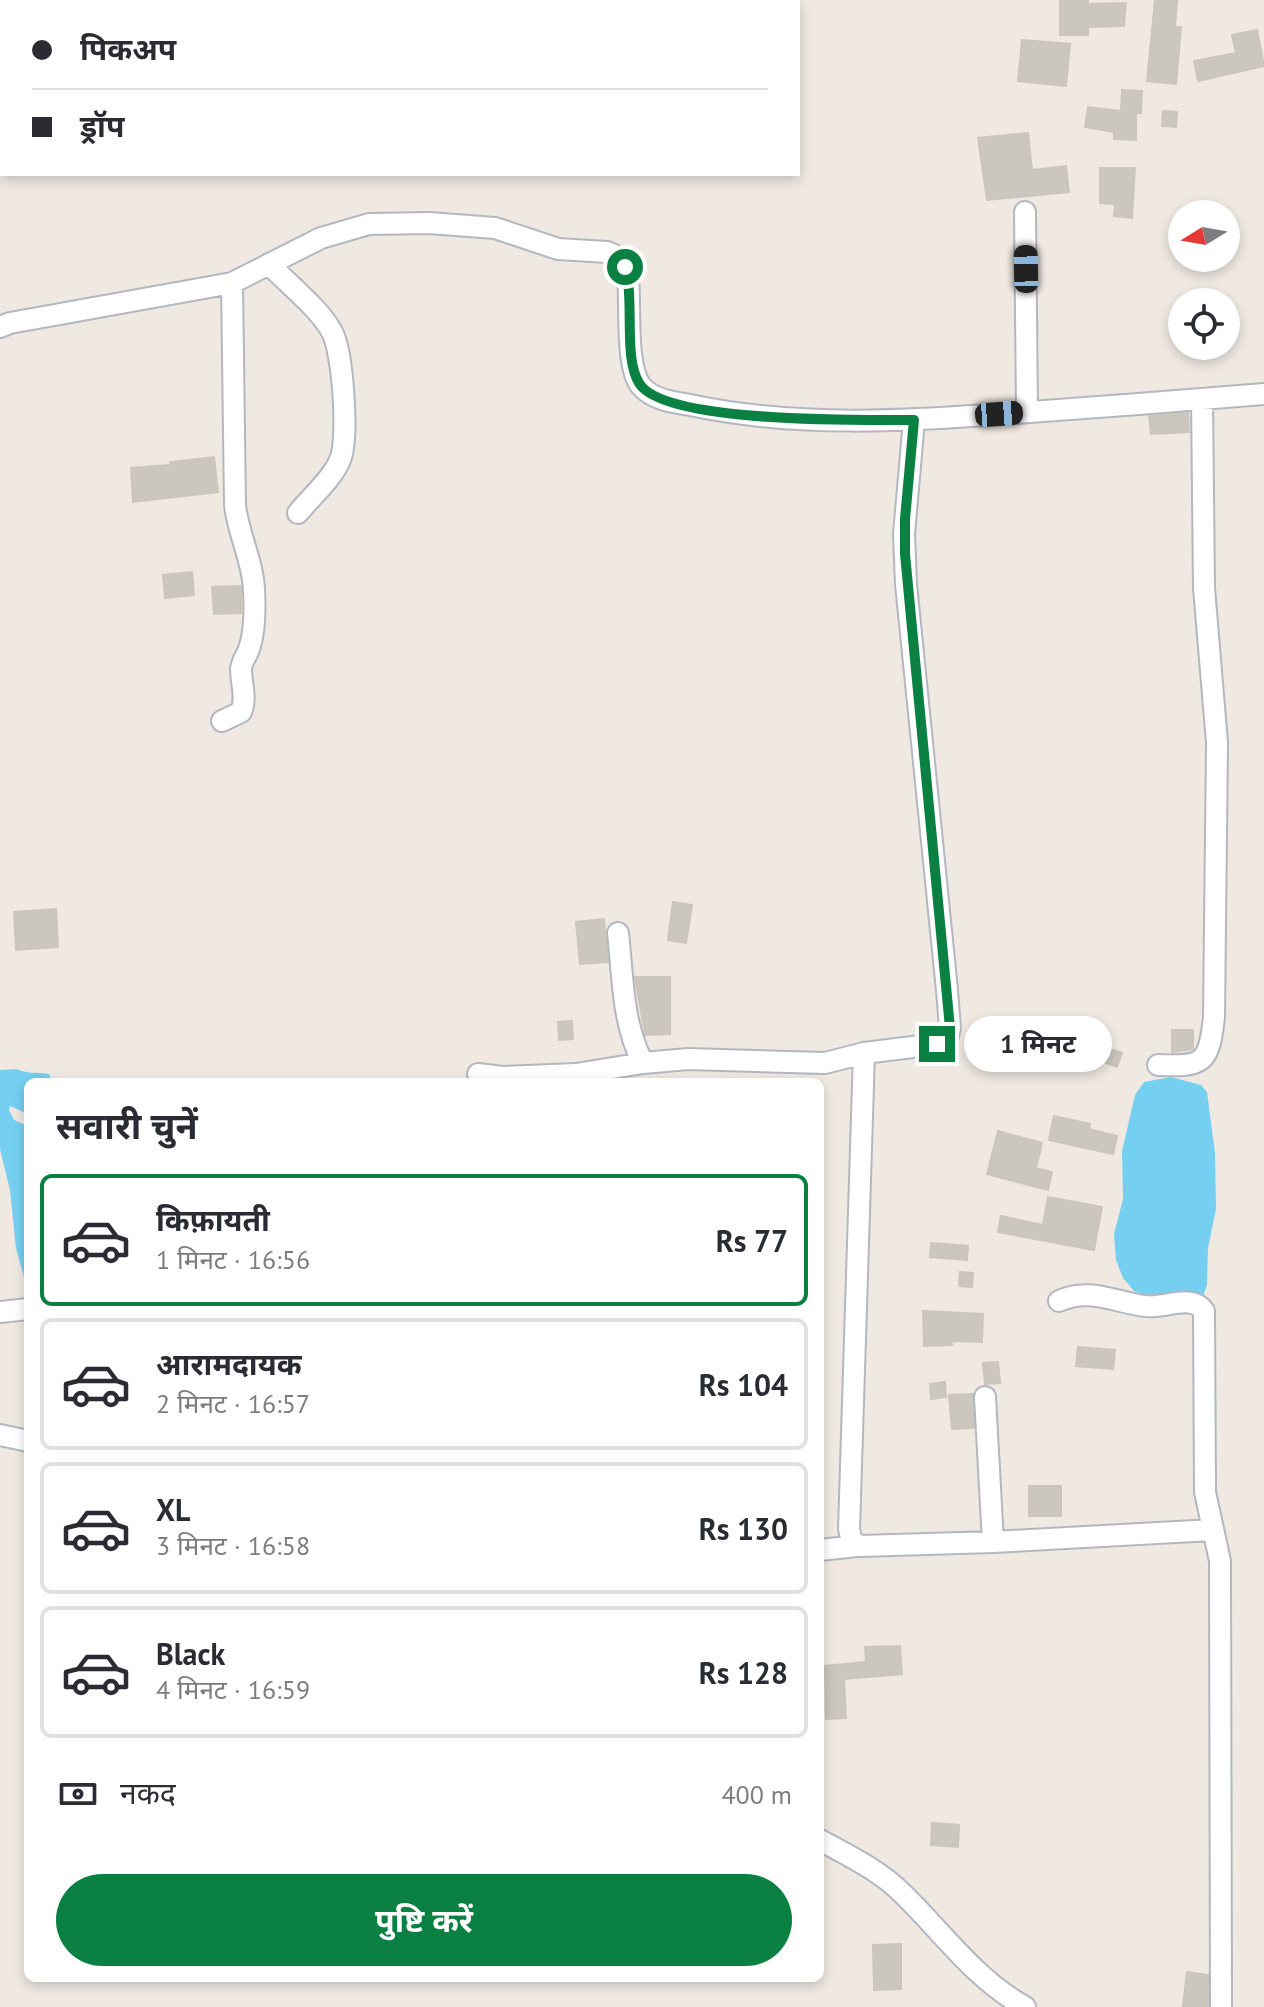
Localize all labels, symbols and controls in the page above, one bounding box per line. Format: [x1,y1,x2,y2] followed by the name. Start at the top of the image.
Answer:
[80,29,176,68] text: पिकअप
[80,106,124,145] text: ड्रॉप
[1168,200,1240,272] north arrow
[1168,200,1240,360] map controls
[1014,245,1038,293] car
[607,249,643,285] route start
[1168,288,1240,360] button: locate
[974,400,1024,428] car
[965,1016,1113,1072] callout: 1 मिनट
[919,1026,955,1062] route end
[1000,1027,1076,1060] text: 1 मिनट
[56,1102,198,1149] text: सवारी चुनें
[156,1200,270,1239] text: किफ़ायती
[60,1204,132,1276] icon: car
[716,1221,788,1260] text: Rs 77
[156,1243,310,1276] text: 1 मिनट · 16:56
[156,1344,302,1383] text: आरामदायक
[60,1348,132,1420] icon: car
[699,1365,788,1404] text: Rs 104
[156,1387,310,1420] text: 2 मिनट · 16:57
[156,1490,190,1529] text: XL
[60,1492,132,1564] icon: car
[699,1509,788,1548] text: Rs 130
[156,1529,310,1562] text: 3 मिनट · 16:58
[156,1634,225,1673] text: Black
[60,1636,132,1708] icon: car
[699,1653,788,1692] text: Rs 128
[156,1673,310,1706] text: 4 मिनट · 16:59
[56,1772,100,1816] icon: cash
[120,1773,176,1812] text: नकद
[721,1778,792,1811] text: 400 m
[56,1874,792,1966] button: पुष्टि करें

